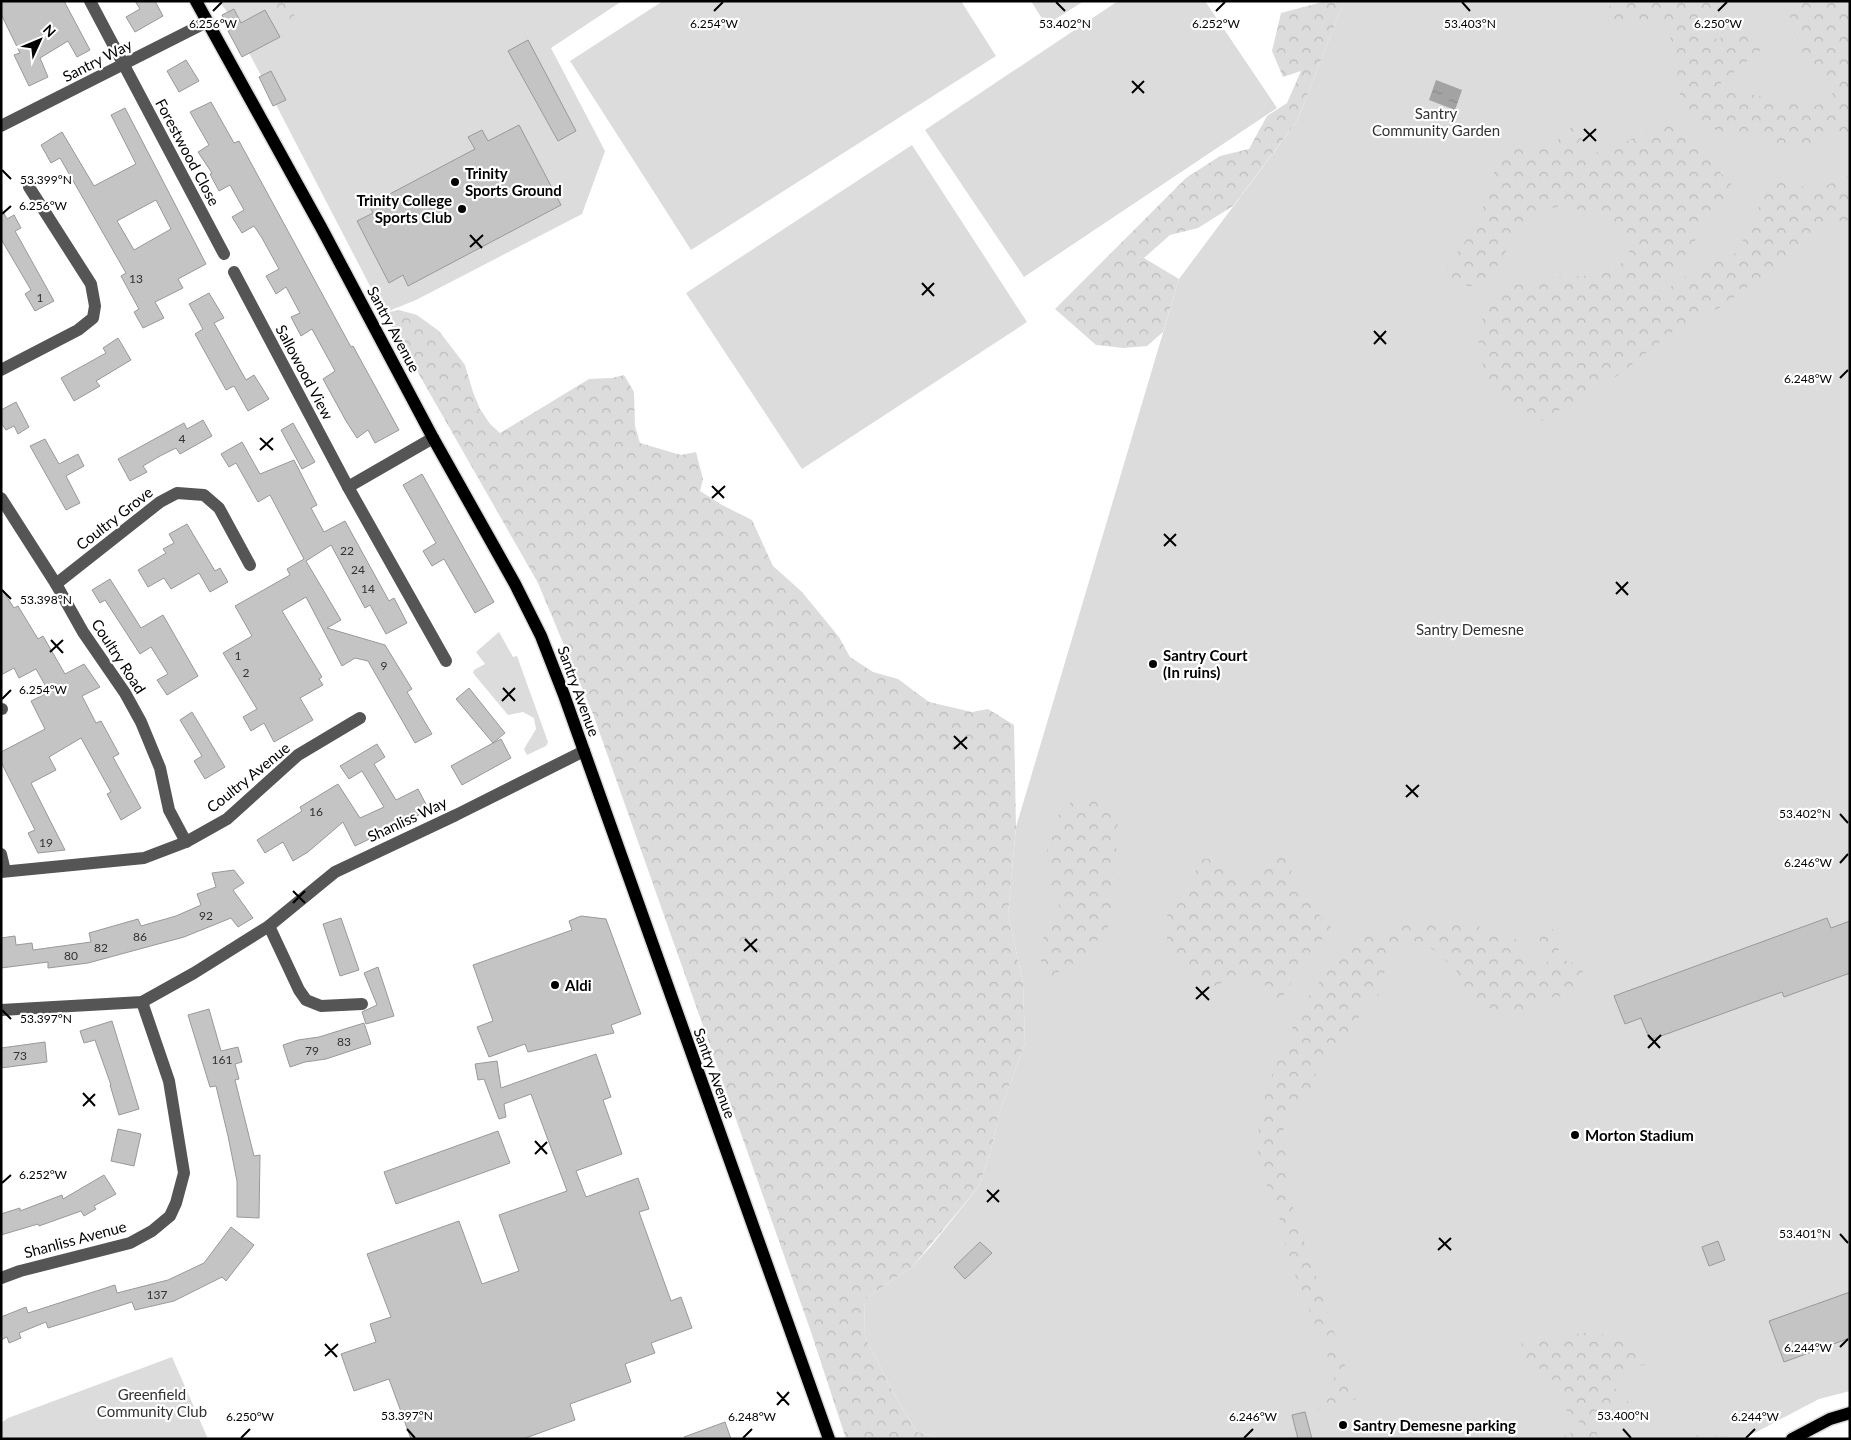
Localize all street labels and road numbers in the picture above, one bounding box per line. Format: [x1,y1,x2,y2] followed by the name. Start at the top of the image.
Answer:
[59,35,135,85] street label: Santry Way
[152,95,224,209] street label: Forestwood Close
[364,283,424,375] street label: Santry Avenue
[272,322,338,423] street label: Sallowood View
[72,483,156,553] street label: Coultry Grove
[88,615,150,697] street label: Coultry Road
[554,643,604,739] street label: Santry Avenue
[203,738,293,816] street label: Coultry Avenue
[364,793,450,845] street label: Shanliss Way
[690,1025,740,1121] street label: Santry Avenue
[22,1217,128,1261] street label: Shanliss Avenue

